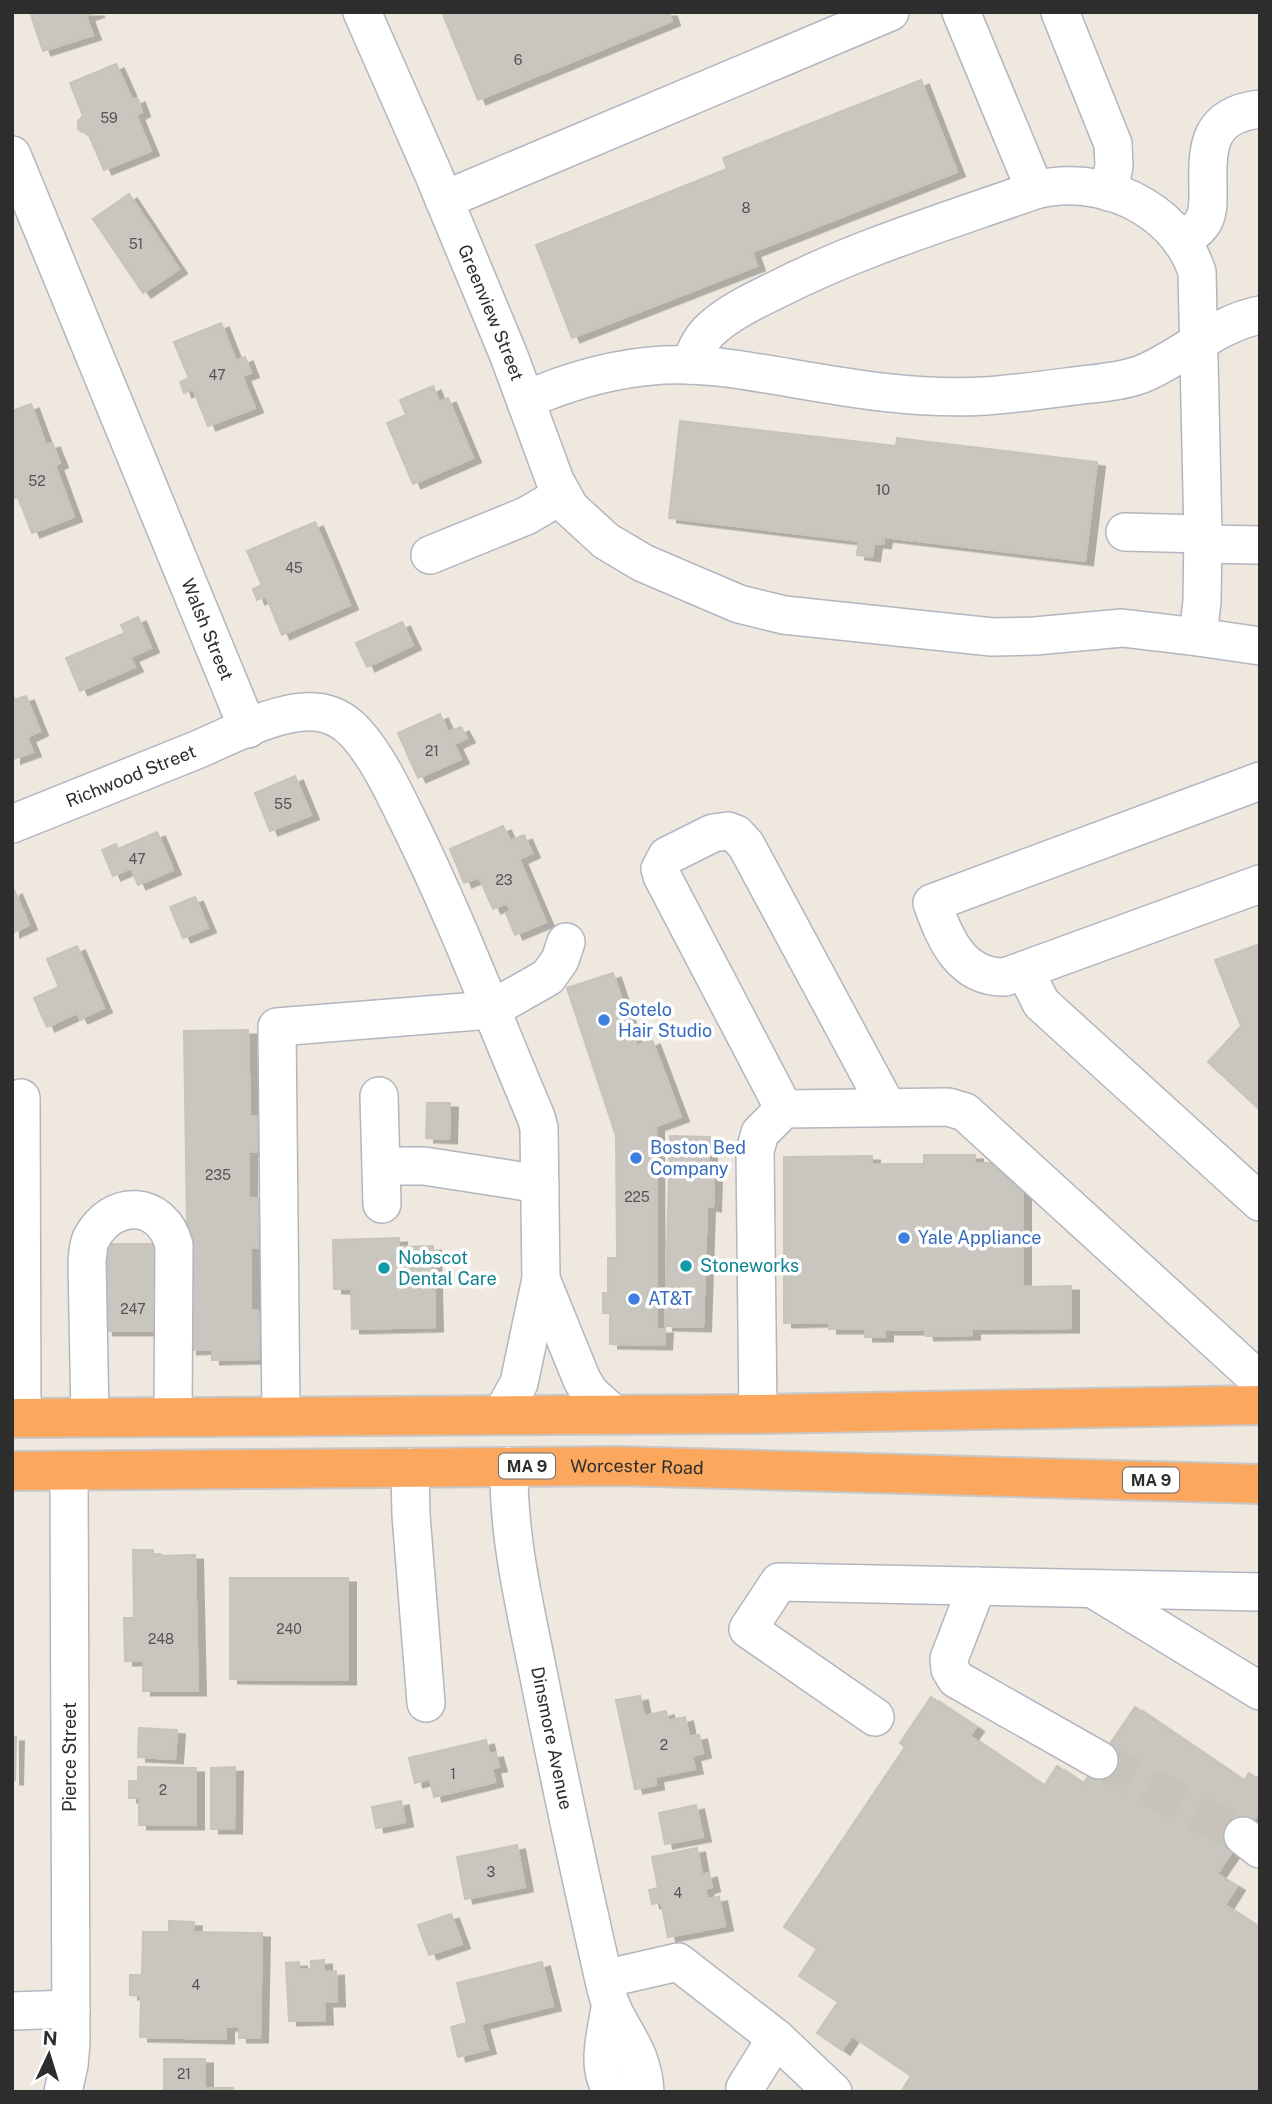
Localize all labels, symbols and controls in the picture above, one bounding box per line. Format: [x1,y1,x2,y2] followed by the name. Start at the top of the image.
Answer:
[514,52,523,68] house number: 6
[100,110,118,126] house number: 59
[741,200,751,216] house number: 8
[129,236,143,252] house number: 51
[454,241,528,383] street label: Greenview Street
[208,367,226,383] house number: 47
[28,473,46,489] house number: 52
[876,482,890,498] house number: 10
[285,560,303,576] house number: 45
[177,575,238,683] street label: Walsh Street
[63,740,199,811] street label: Richwood Street
[425,743,439,759] house number: 21
[274,796,292,812] house number: 55
[128,851,146,867] house number: 47
[495,872,513,888] house number: 23
[618,999,712,1041] place label: Sotelo Hair Studio
[596,1012,612,1028] marker: Sotelo Hair Studio
[650,1137,746,1179] place label: Boston Bed Company
[628,1150,644,1166] marker: Boston Bed Company
[205,1167,231,1183] house number: 235
[624,1189,650,1205] house number: 225
[918,1227,1041,1248] place label: Yale Appliance
[896,1230,912,1246] marker: Yale Appliance
[398,1247,497,1289] place label: Nobscot Dental Care
[700,1255,799,1276] place label: Stoneworks
[678,1258,694,1274] marker: Stoneworks
[376,1260,392,1276] marker: Nobscot Dental Care
[648,1288,693,1309] place label: AT&T
[626,1291,642,1307] marker: AT&T
[120,1301,146,1317] house number: 247
[499,1454,555,1478] road number: MA 9
[570,1455,704,1478] street label: Worcester Road
[1123,1468,1179,1492] road number: MA 9
[276,1621,302,1637] house number: 240
[148,1631,174,1647] house number: 248
[527,1665,577,1811] street label: Dinsmore Avenue
[59,1702,80,1812] street label: Pierce Street
[660,1737,668,1753] house number: 2
[450,1766,456,1782] house number: 1
[159,1782,167,1798] house number: 2
[487,1864,496,1880] house number: 3
[674,1885,683,1901] house number: 4
[192,1977,201,1993] house number: 4
[14,2020,84,2090] north arrow
[42,2027,58,2050] text: N
[177,2066,191,2082] house number: 21

